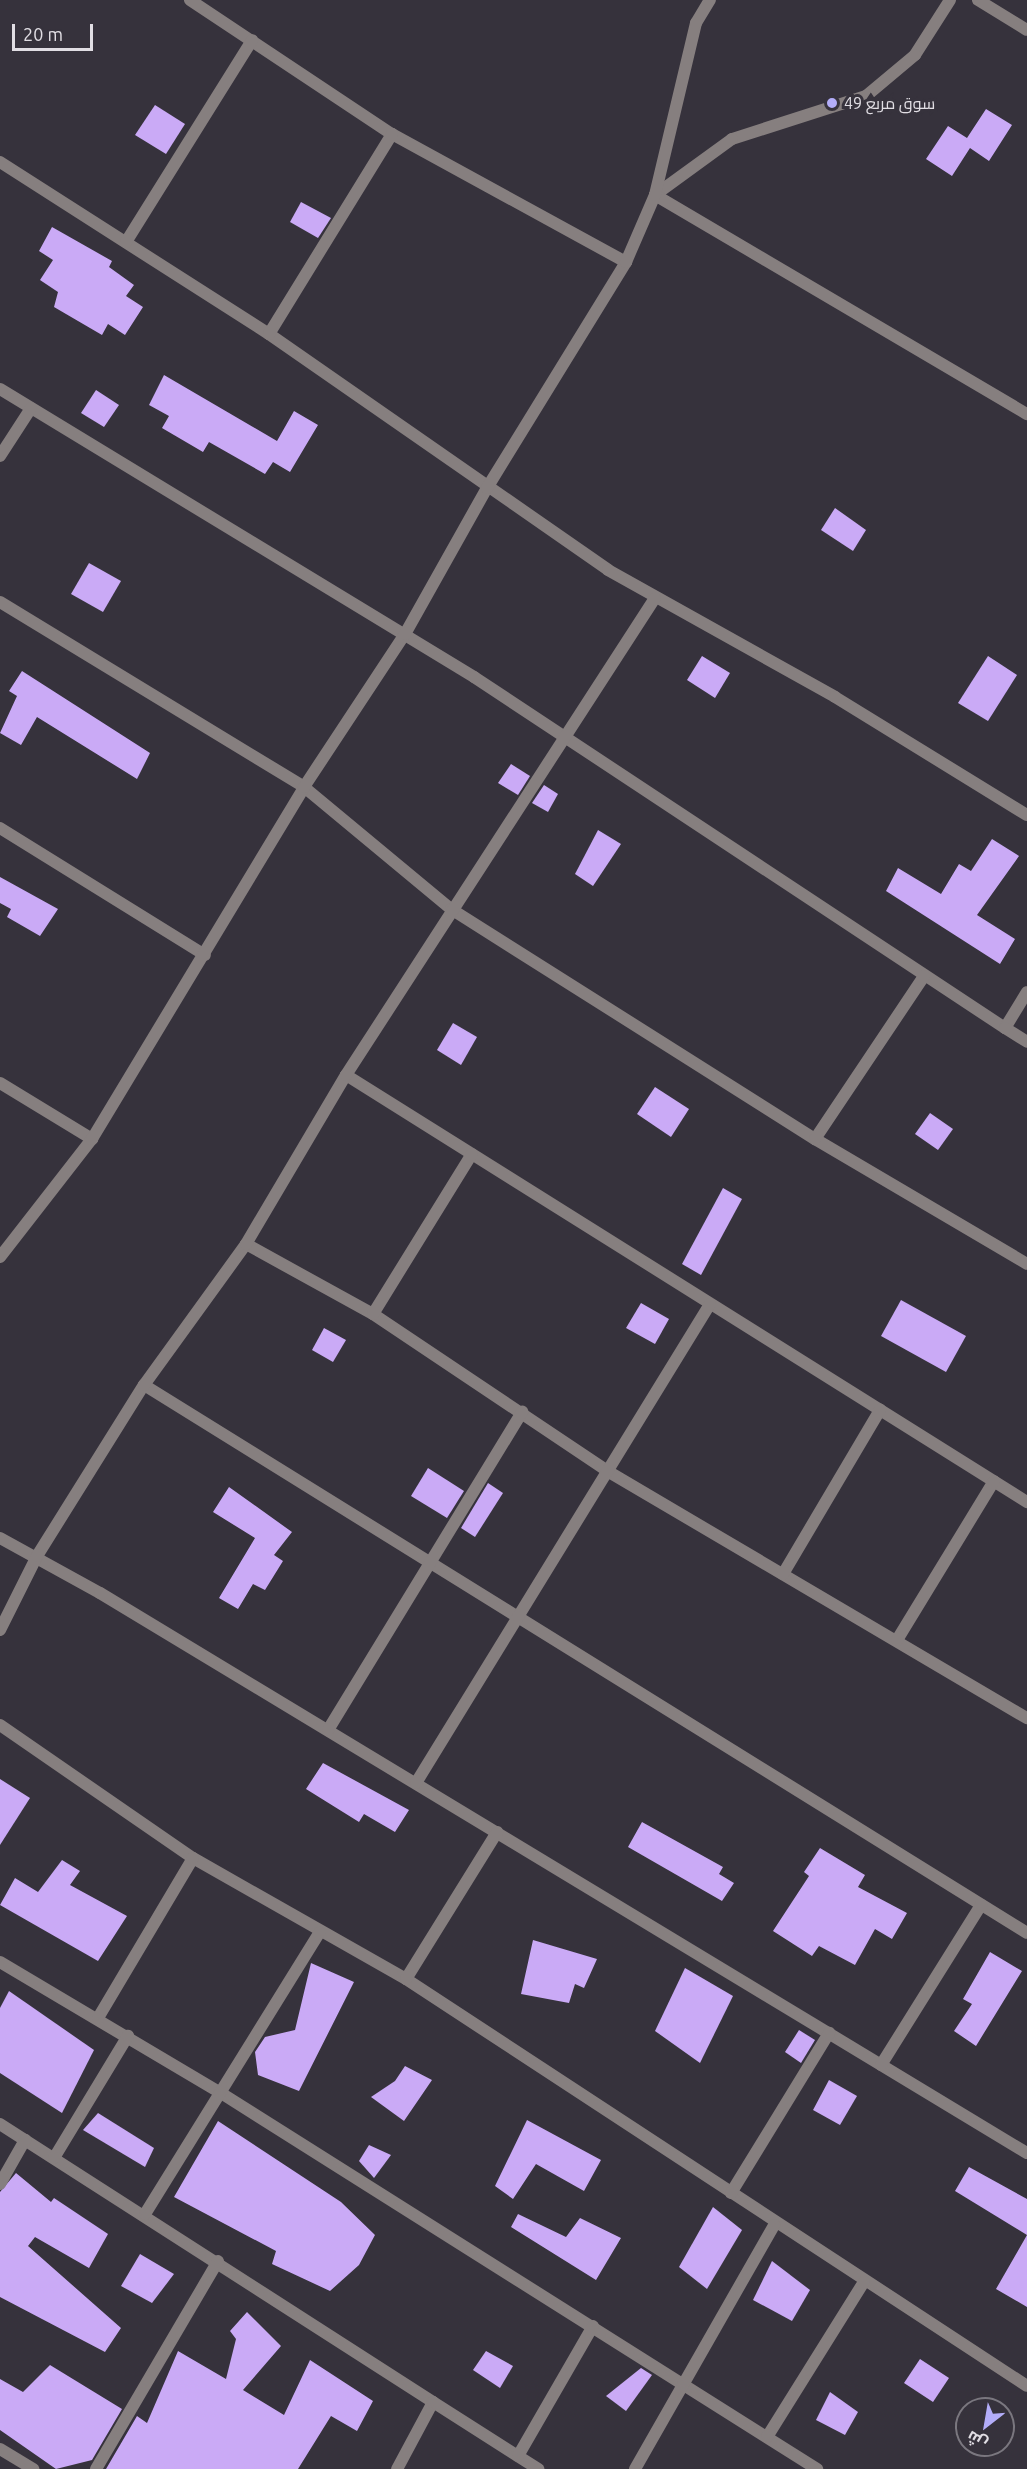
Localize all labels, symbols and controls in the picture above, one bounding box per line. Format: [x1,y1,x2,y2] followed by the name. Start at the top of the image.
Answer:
[15,12,96,50] scale bar
[23,24,63,44] text: 20 m
[844,93,935,113] place label: سوق مربع 49
[825,96,839,110] marker: سوق مربع 49
[955,2397,1015,2457] north arrow
[963,2428,990,2454] text: ش

